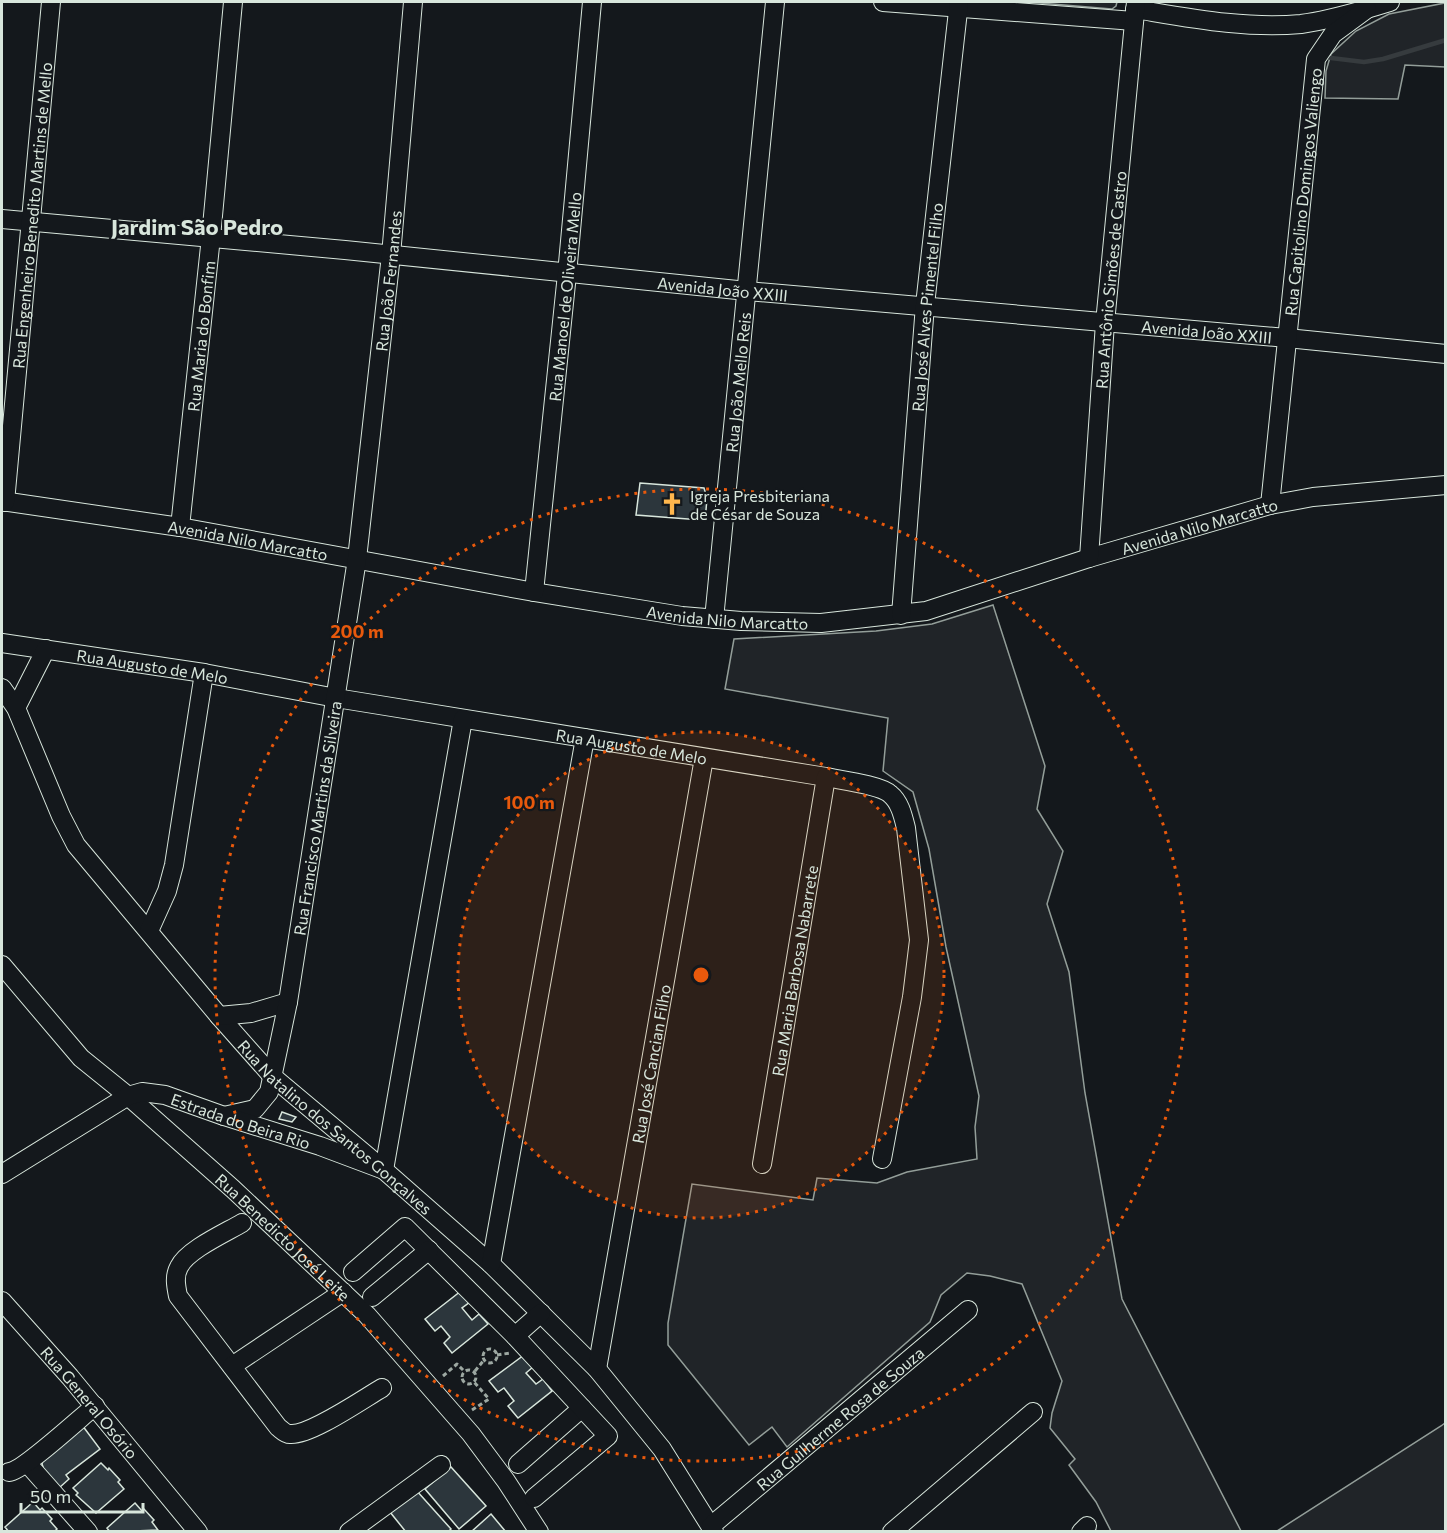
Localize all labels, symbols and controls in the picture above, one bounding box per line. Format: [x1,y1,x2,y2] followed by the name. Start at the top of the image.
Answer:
[8,61,55,369] street label: Rua Engenheiro Benedito Martins de Mello
[1280,67,1325,317] street label: Rua Capitolino Domingos Valiengo
[1091,170,1129,389] street label: Rua Antônio Simões de Castro
[544,191,584,402] street label: Rua Manoel de Oliveira Mello
[907,202,946,412] street label: Rua José Alves Pimentel Filho
[371,210,404,352] street label: Rua João Fernandes
[111,213,283,240] district label: Jardim São Pedro
[183,260,218,413] street label: Rua Maria do Bonfim
[656,272,789,304] street label: Avenida João XXIII
[721,311,754,453] street label: Rua João Mello Reis
[1141,316,1273,346] street label: Avenida João XXIII
[690,486,830,523] place label: Igreja Presbiteriana de César de Souza
[659,491,685,517] church icon: Igreja Presbiteriana de César de Souza
[1119,494,1279,558] street label: Avenida Nilo Marcatto
[167,516,330,563] street label: Avenida Nilo Marcatto
[645,601,808,632] street label: Avenida Nilo Marcatto
[330,620,384,642] text: 200 m
[75,645,230,687] street label: Rua Augusto de Melo
[289,699,344,937] street label: Rua Francisco Martins da Silveira
[555,724,709,767] street label: Rua Augusto de Melo
[503,791,555,813] text: 100 m
[767,864,821,1077] street label: Rua Maria Barbosa Nabarrete
[691,965,711,985] centre of rings
[627,983,674,1145] street label: Rua José Cancian Filho
[235,1036,436,1218] street label: Rua Natalino dos Santos Gonçalves
[169,1089,313,1152] street label: Estrada do Beira Rio
[212,1169,355,1304] street label: Rua Benedicto José Leite
[37,1342,142,1462] street label: Rua General Osório
[752,1342,927,1494] street label: Rua Guilherme Rosa de Souza
[21,1476,142,1514] scale bar
[30,1485,71,1507] text: 50 m

